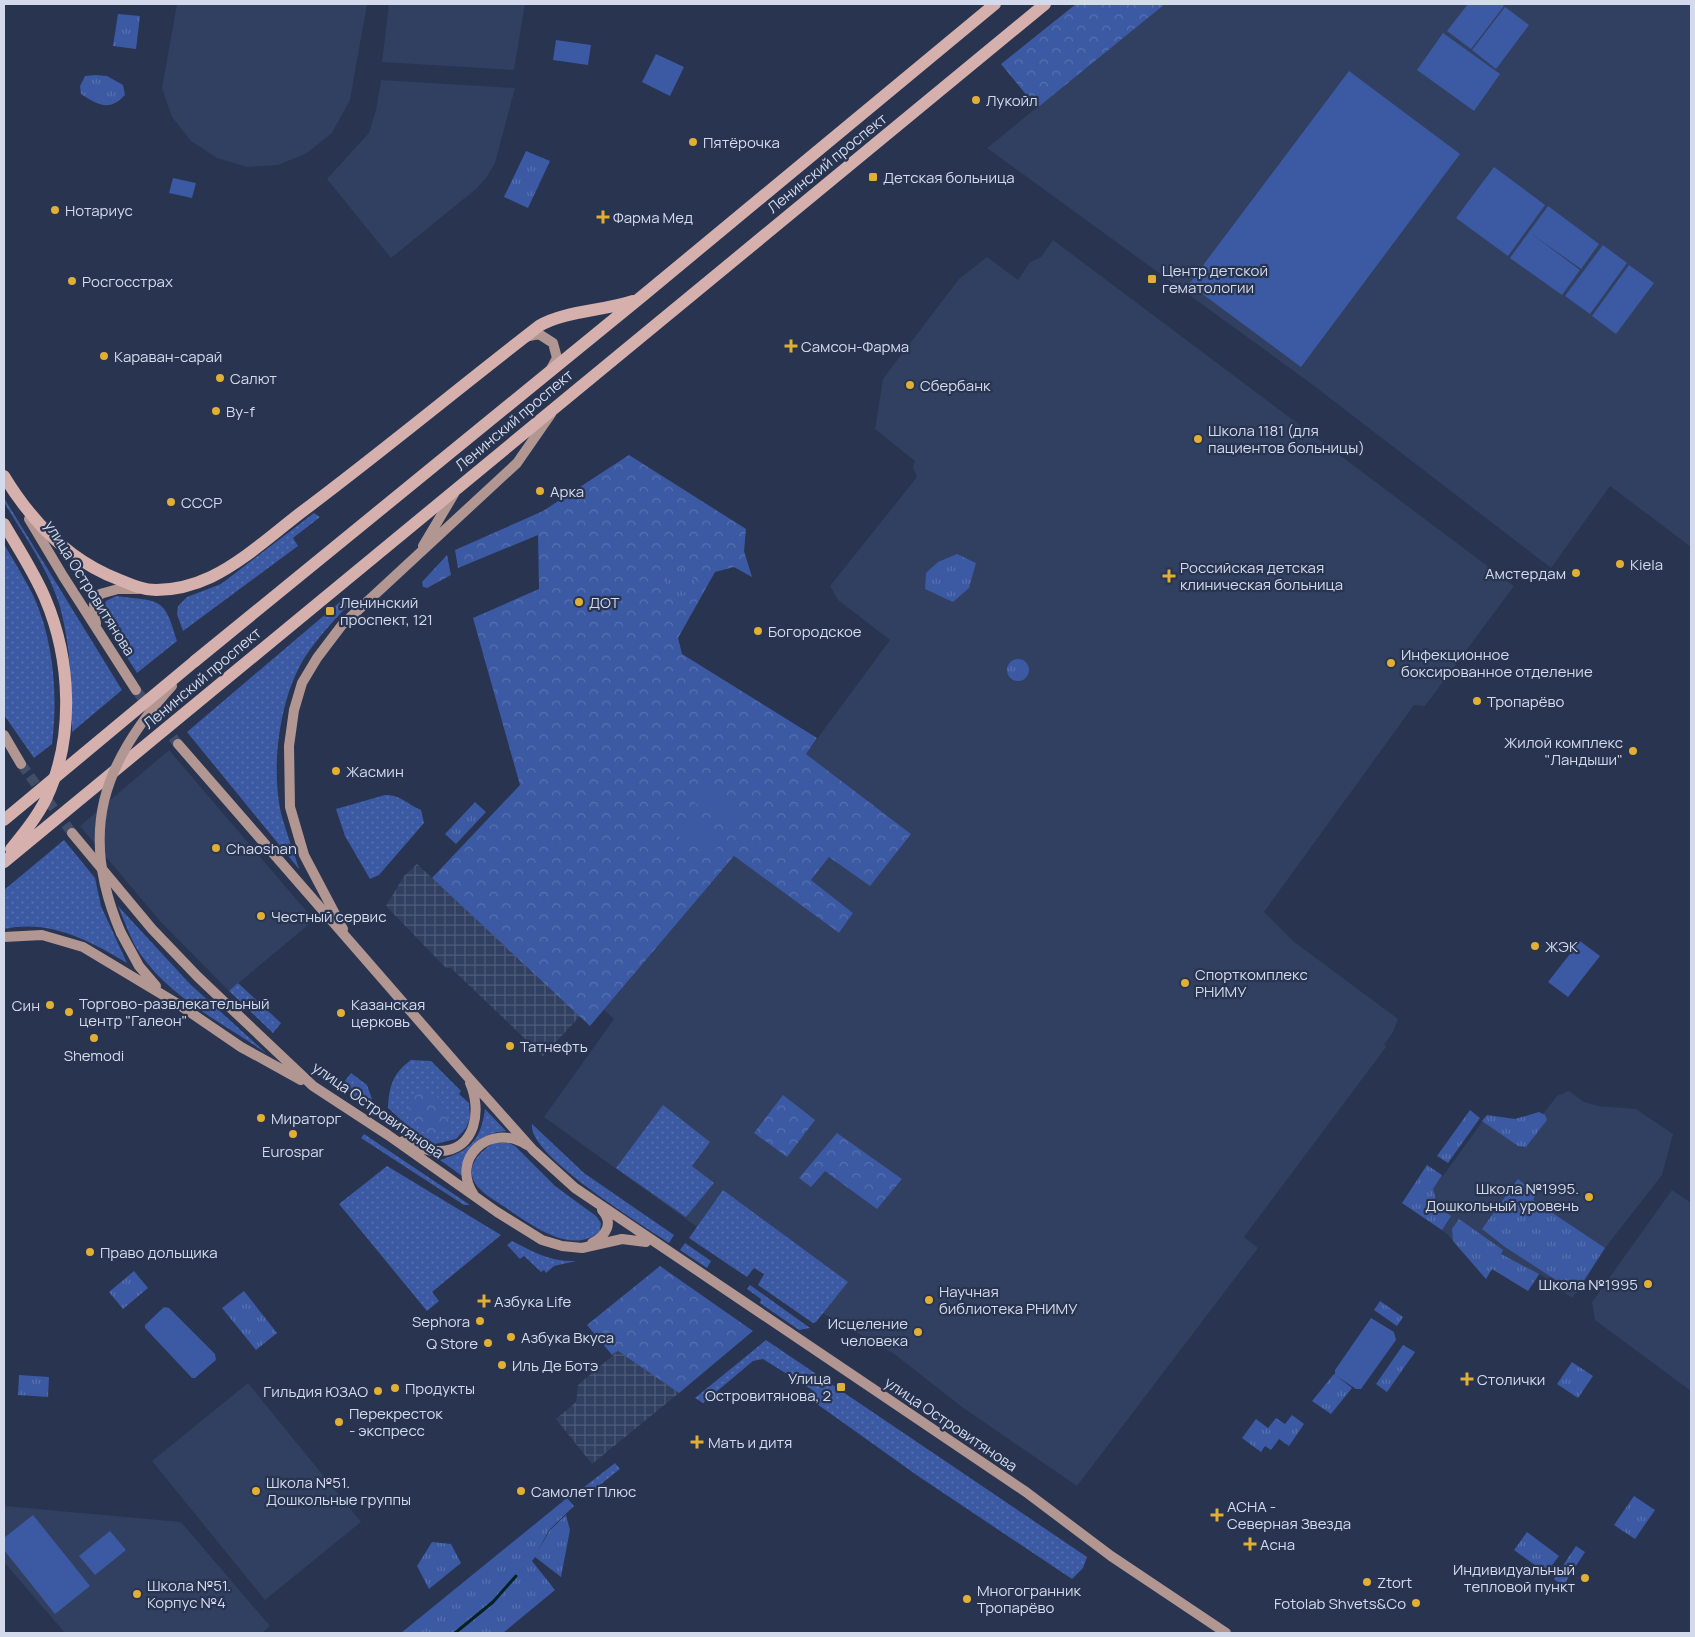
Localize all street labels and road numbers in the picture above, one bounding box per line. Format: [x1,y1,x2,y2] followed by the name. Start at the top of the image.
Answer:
[763,108,892,218] street label: Ленинский проспект
[450,364,578,476] street label: Ленинский проспект
[40,516,140,660] street label: улица Островитянова
[138,622,266,734] street label: Ленинский проспект
[308,1057,448,1163] street label: улица Островитянова
[880,1372,1022,1476] street label: улица Островитянова

